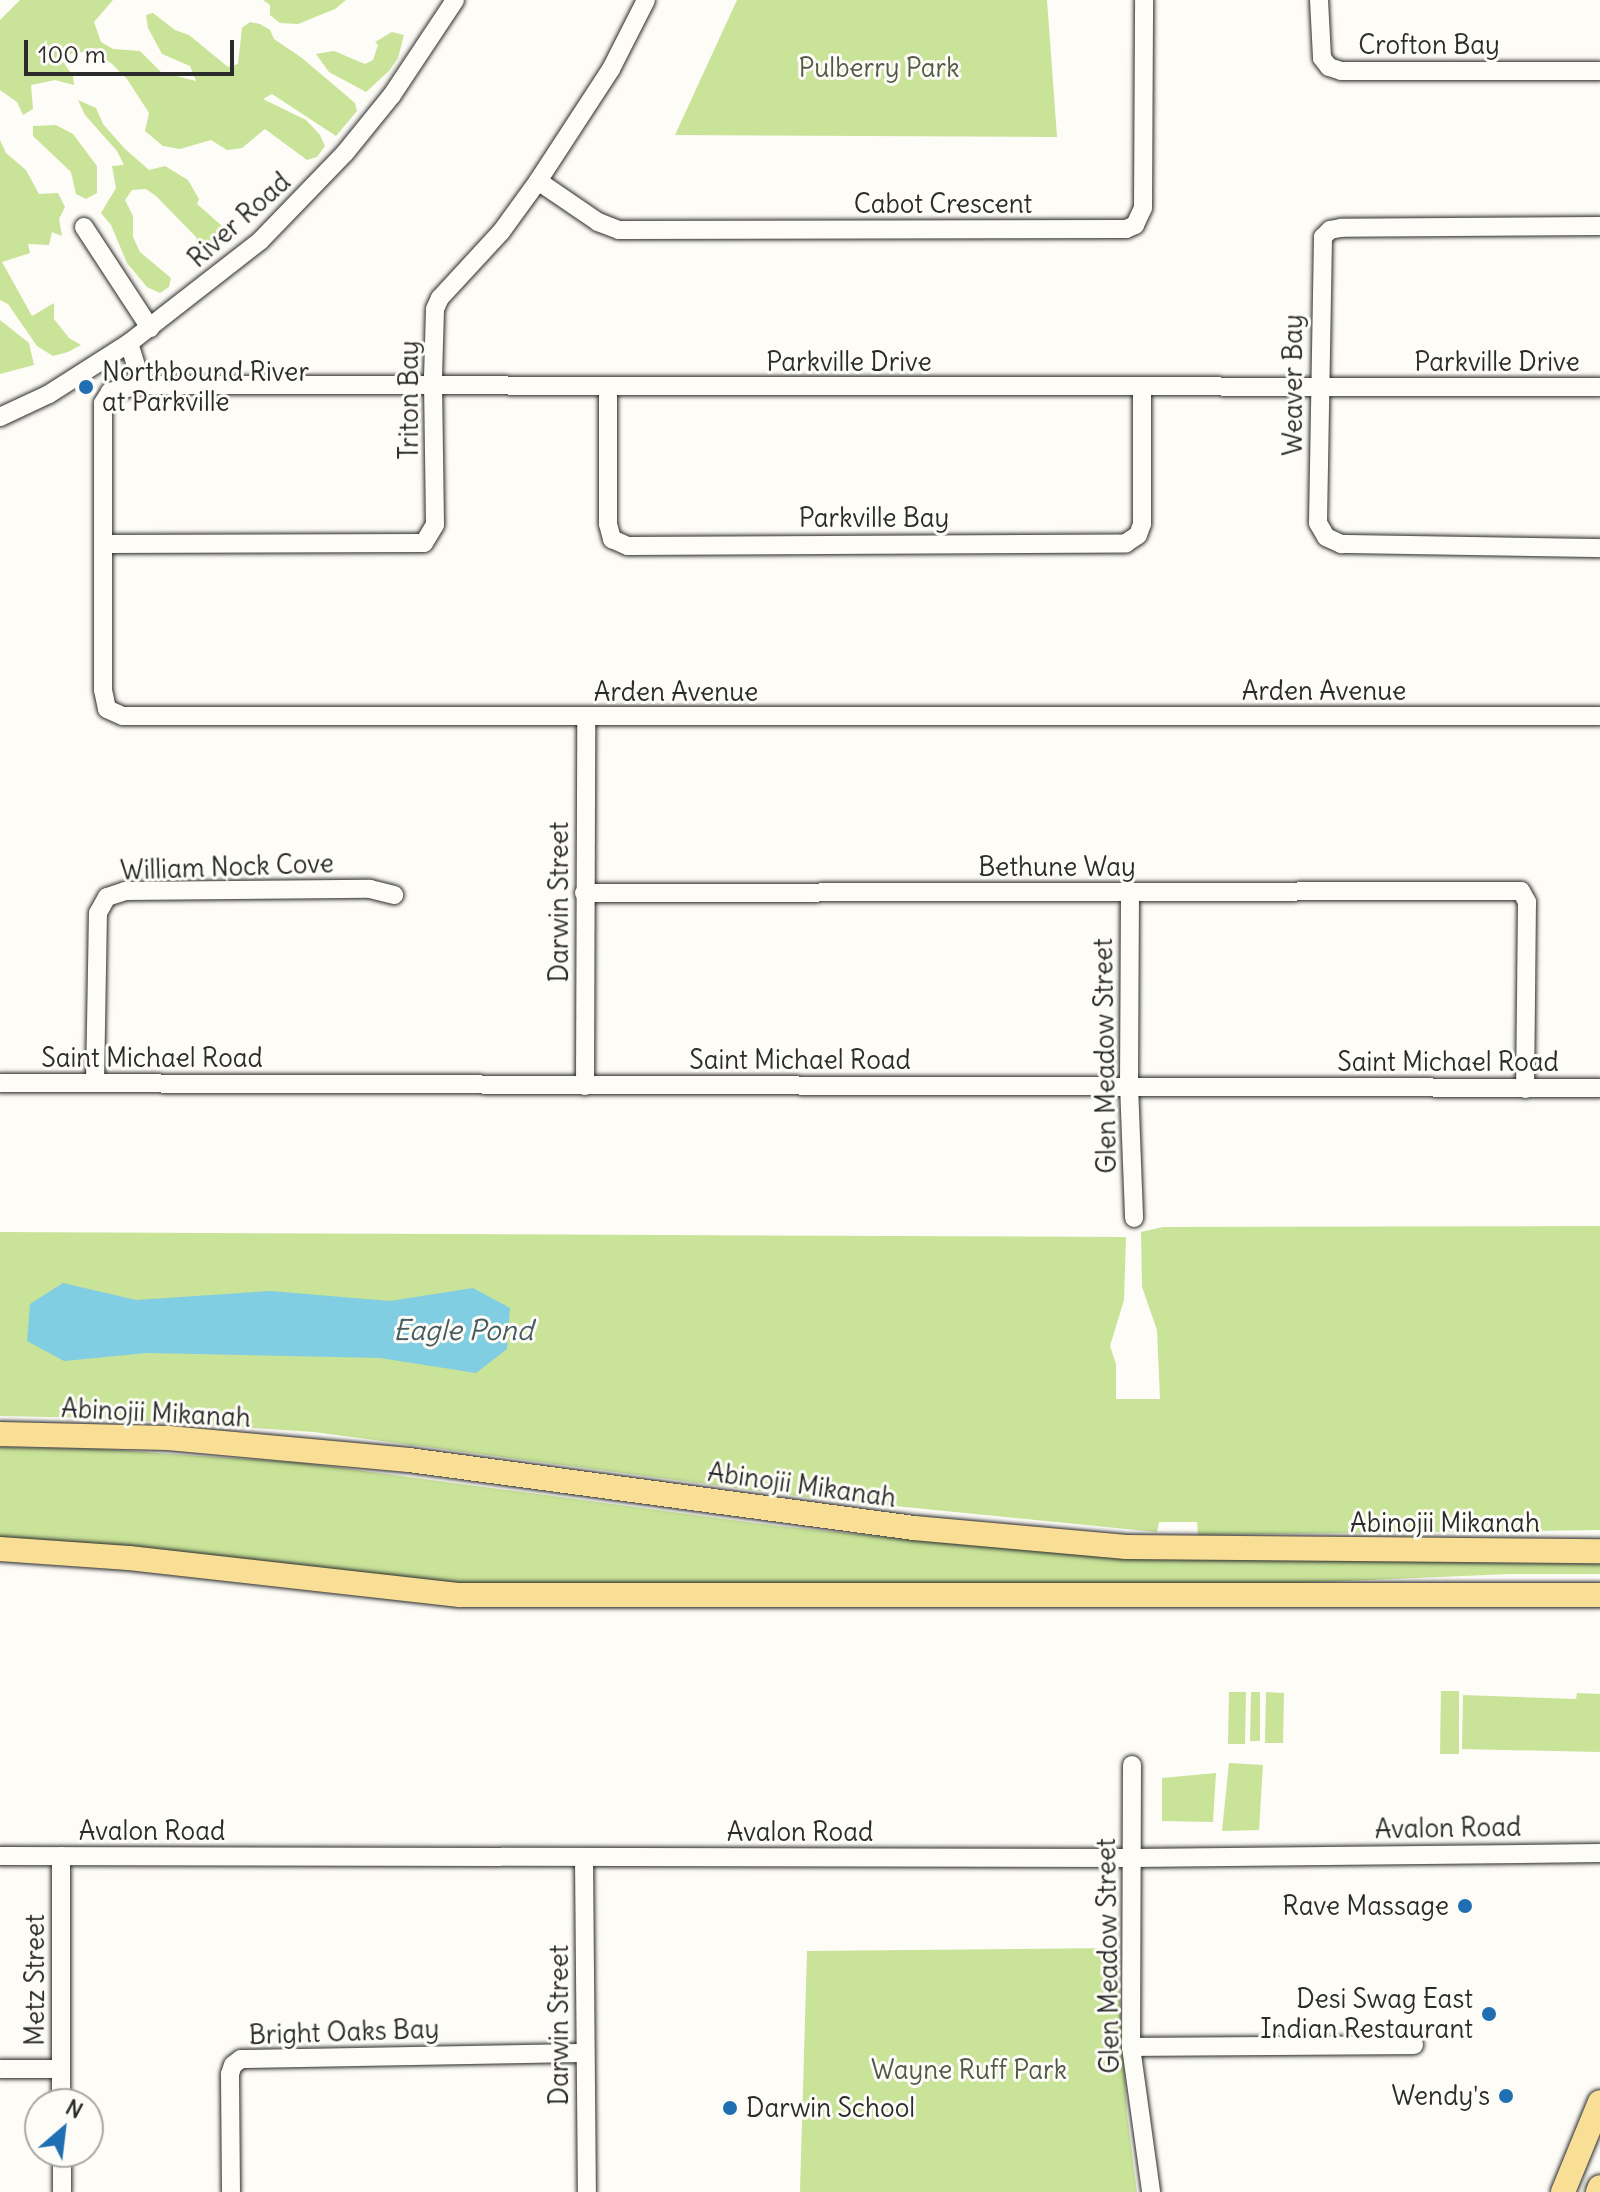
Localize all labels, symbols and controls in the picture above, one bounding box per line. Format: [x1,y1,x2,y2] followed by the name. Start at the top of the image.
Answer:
[28,24,238,74] scale bar
[1358,29,1500,61] street label: Crofton Bay
[38,39,106,69] text: 100 m
[799,52,959,84] park label: Pulberry Park
[181,166,297,274] street label: River Road
[854,188,1032,220] street label: Cabot Crescent
[1277,314,1309,456] street label: Weaver Bay
[393,340,425,460] street label: Triton Bay
[766,346,932,378] street label: Parkville Drive
[1414,346,1580,378] street label: Parkville Drive
[102,356,309,418] place label: Northbound River at Parkville
[77,378,95,396] marker: Northbound River at Parkville
[799,502,949,534] street label: Parkville Bay
[1242,675,1406,707] street label: Arden Avenue
[594,676,758,708] street label: Arden Avenue
[543,822,575,982] street label: Darwin Street
[120,848,334,886] street label: William Nock Cove
[978,851,1136,883] street label: Bethune Way
[1087,938,1123,1174] street label: Glen Meadow Street
[41,1042,263,1074] street label: Saint Michael Road
[689,1044,911,1076] street label: Saint Michael Road
[1337,1046,1559,1078] street label: Saint Michael Road
[393,1313,533,1347] water label: Eagle Pond
[60,1392,252,1434] street label: Abinojii Mikanah
[706,1456,898,1514] street label: Abinojii Mikanah
[1350,1507,1540,1539] street label: Abinojii Mikanah
[1374,1811,1522,1845] street label: Avalon Road
[79,1815,225,1847] street label: Avalon Road
[727,1816,873,1848] street label: Avalon Road
[1090,1838,1126,2074] street label: Glen Meadow Street
[1282,1890,1449,1922] place label: Rave Massage
[1456,1897,1474,1915] marker: Rave Massage
[19,1914,51,2046] street label: Metz Street
[543,1945,575,2105] street label: Darwin Street
[1260,1983,1473,2044] place label: Desi Swag East Indian Restaurant
[1480,2005,1498,2023] marker: Desi Swag East Indian Restaurant
[248,2013,440,2051] street label: Bright Oaks Bay
[871,2054,1067,2086] park label: Wayne Ruff Park
[1391,2080,1490,2112] place label: Wendy's
[1497,2087,1515,2105] marker: Wendy's
[24,2088,104,2168] north arrow
[746,2092,915,2124] place label: Darwin School
[61,2093,88,2125] text: N
[721,2099,739,2117] marker: Darwin School

